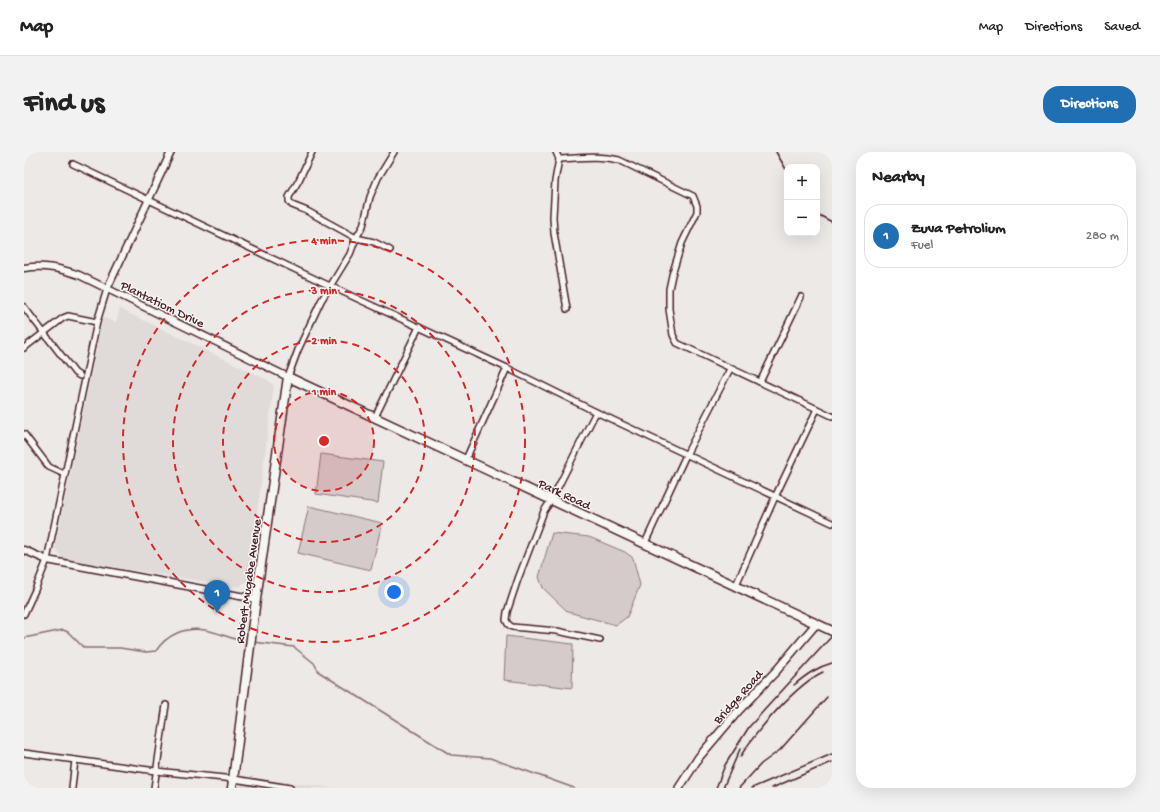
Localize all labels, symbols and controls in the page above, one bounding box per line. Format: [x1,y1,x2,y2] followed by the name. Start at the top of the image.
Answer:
[20,16,53,39] text: Map
[979,19,1003,36] text: Map
[1025,19,1082,36] text: Directions
[1104,19,1140,36] text: Saved
[1043,86,1136,123] button: Directions
[24,88,104,121] text: Find us
[784,164,820,236] map controls
[784,164,820,200] button: +
[872,168,925,188] text: Nearby
[784,200,820,236] button: −
[911,220,1006,238] text: Zuva Petrolium
[883,229,889,244] text: 1
[1086,229,1119,244] text: 280 m
[310,235,337,249] text: 4 min
[911,238,933,253] text: Fuel
[117,278,207,332] street label: Plantatiom Drive
[310,285,337,299] text: 3 min
[311,335,337,349] text: 2 min
[311,386,337,400] text: 1 min
[317,434,331,448] centre of rings
[534,476,594,515] street label: Park Road
[233,518,266,645] street label: Robert Mugabe Avenue
[204,580,230,613] pin: 1
[384,582,404,602] your location
[710,667,768,728] street label: Bridge Road

